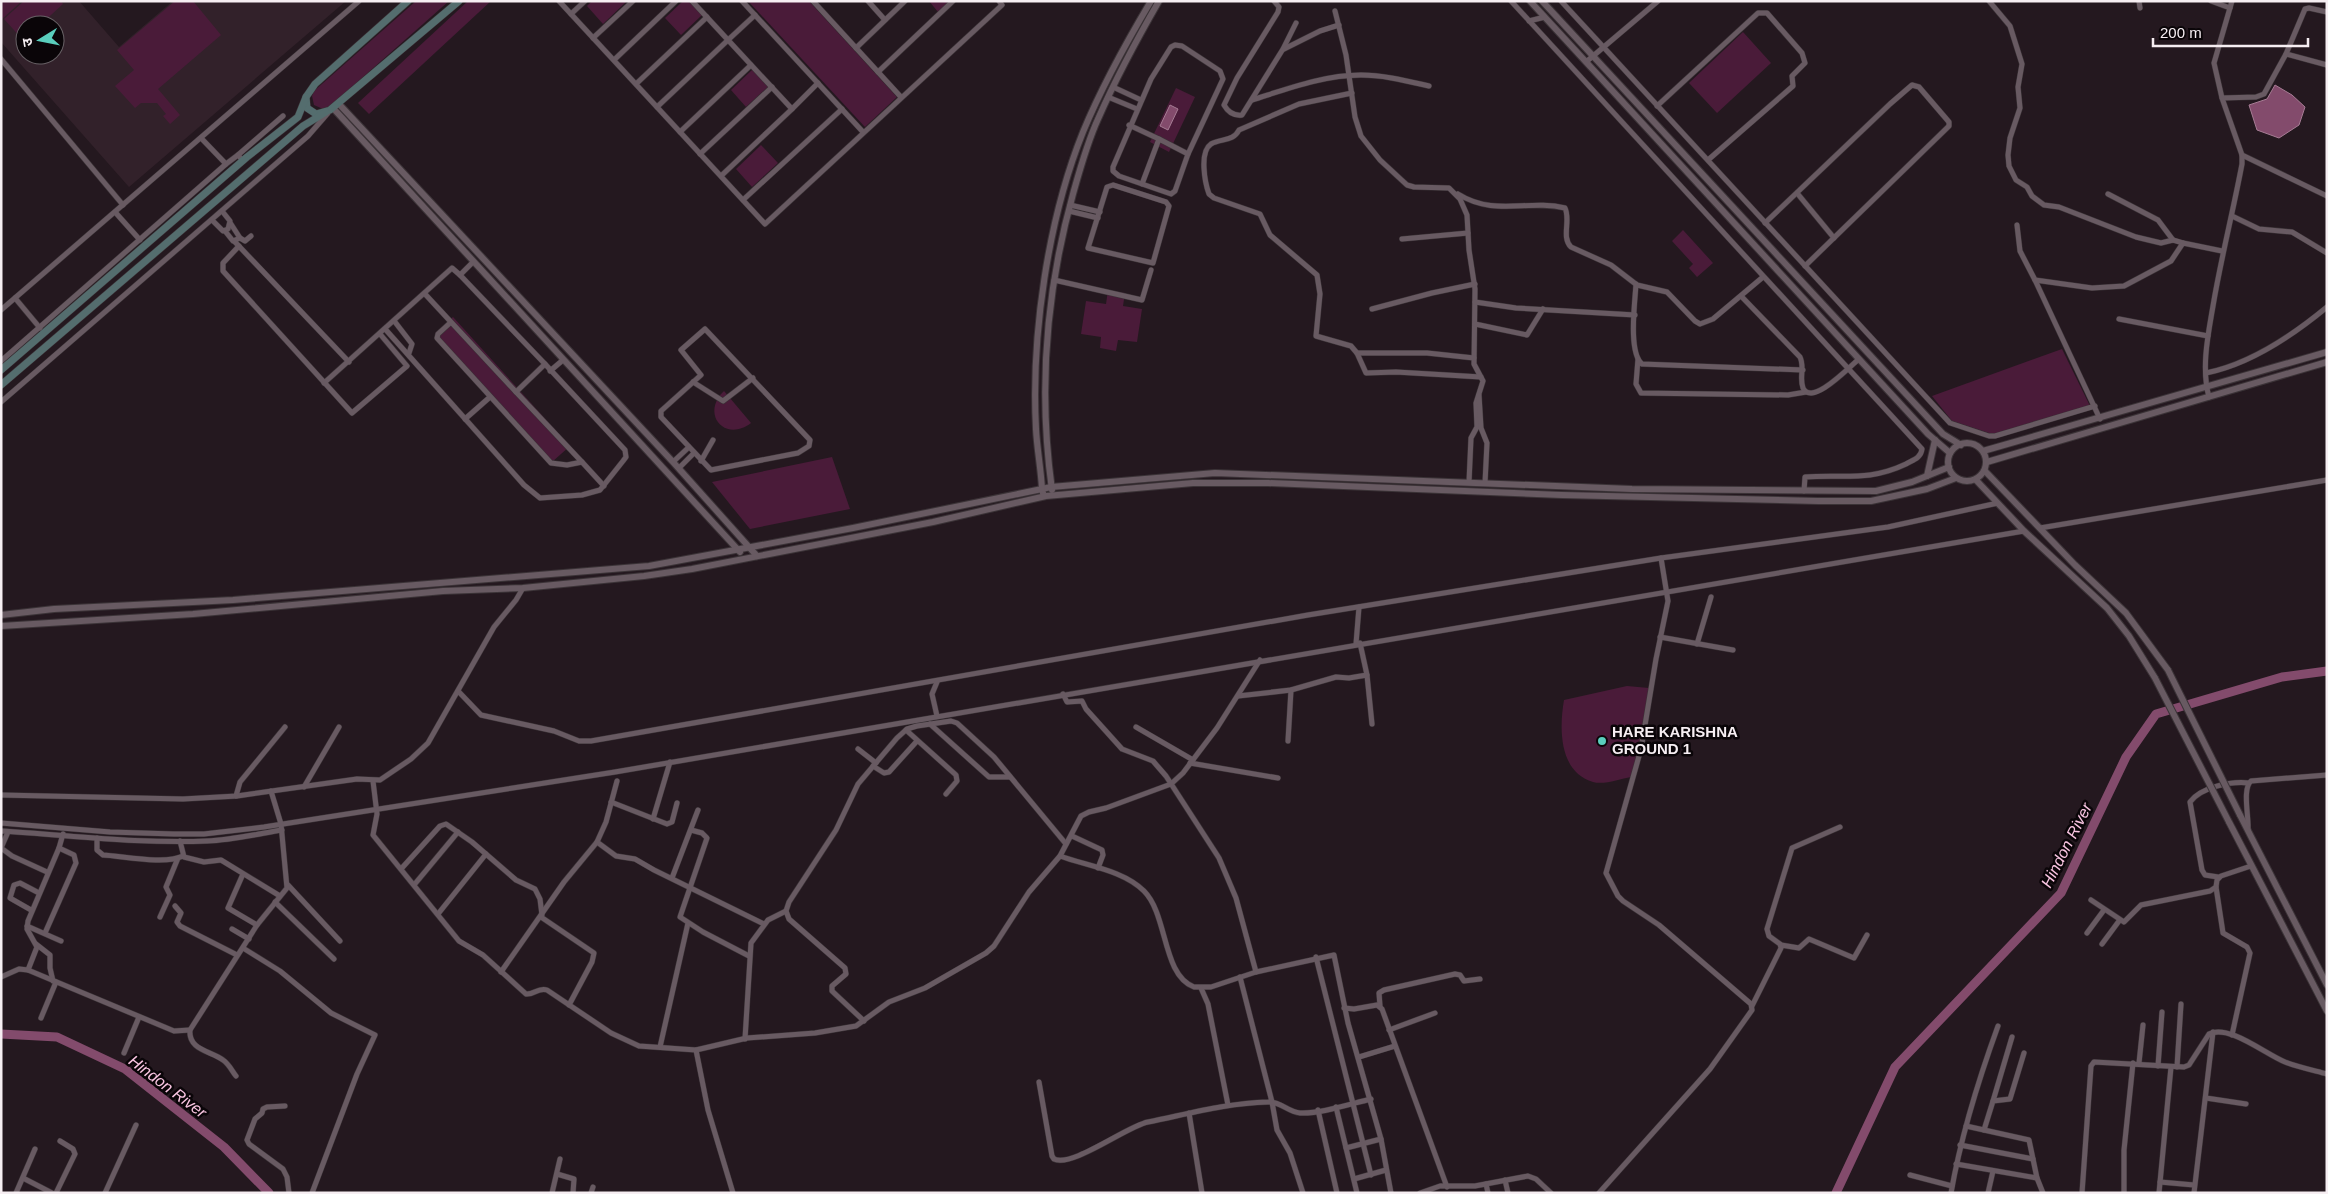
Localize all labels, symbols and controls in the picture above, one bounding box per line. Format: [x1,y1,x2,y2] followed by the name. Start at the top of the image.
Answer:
[15,15,65,65] north arrow
[2153,15,2308,47] scale bar
[2160,24,2202,41] text: 200 m
[18,36,36,48] text: उ
[1612,723,1738,757] place label: HARE KARISHNA GROUND 1
[1596,735,1608,747] marker: HARE KARISHNA GROUND 1
[2038,800,2095,890] water label: Hindon River
[126,1052,210,1121] water label: Hindon River

